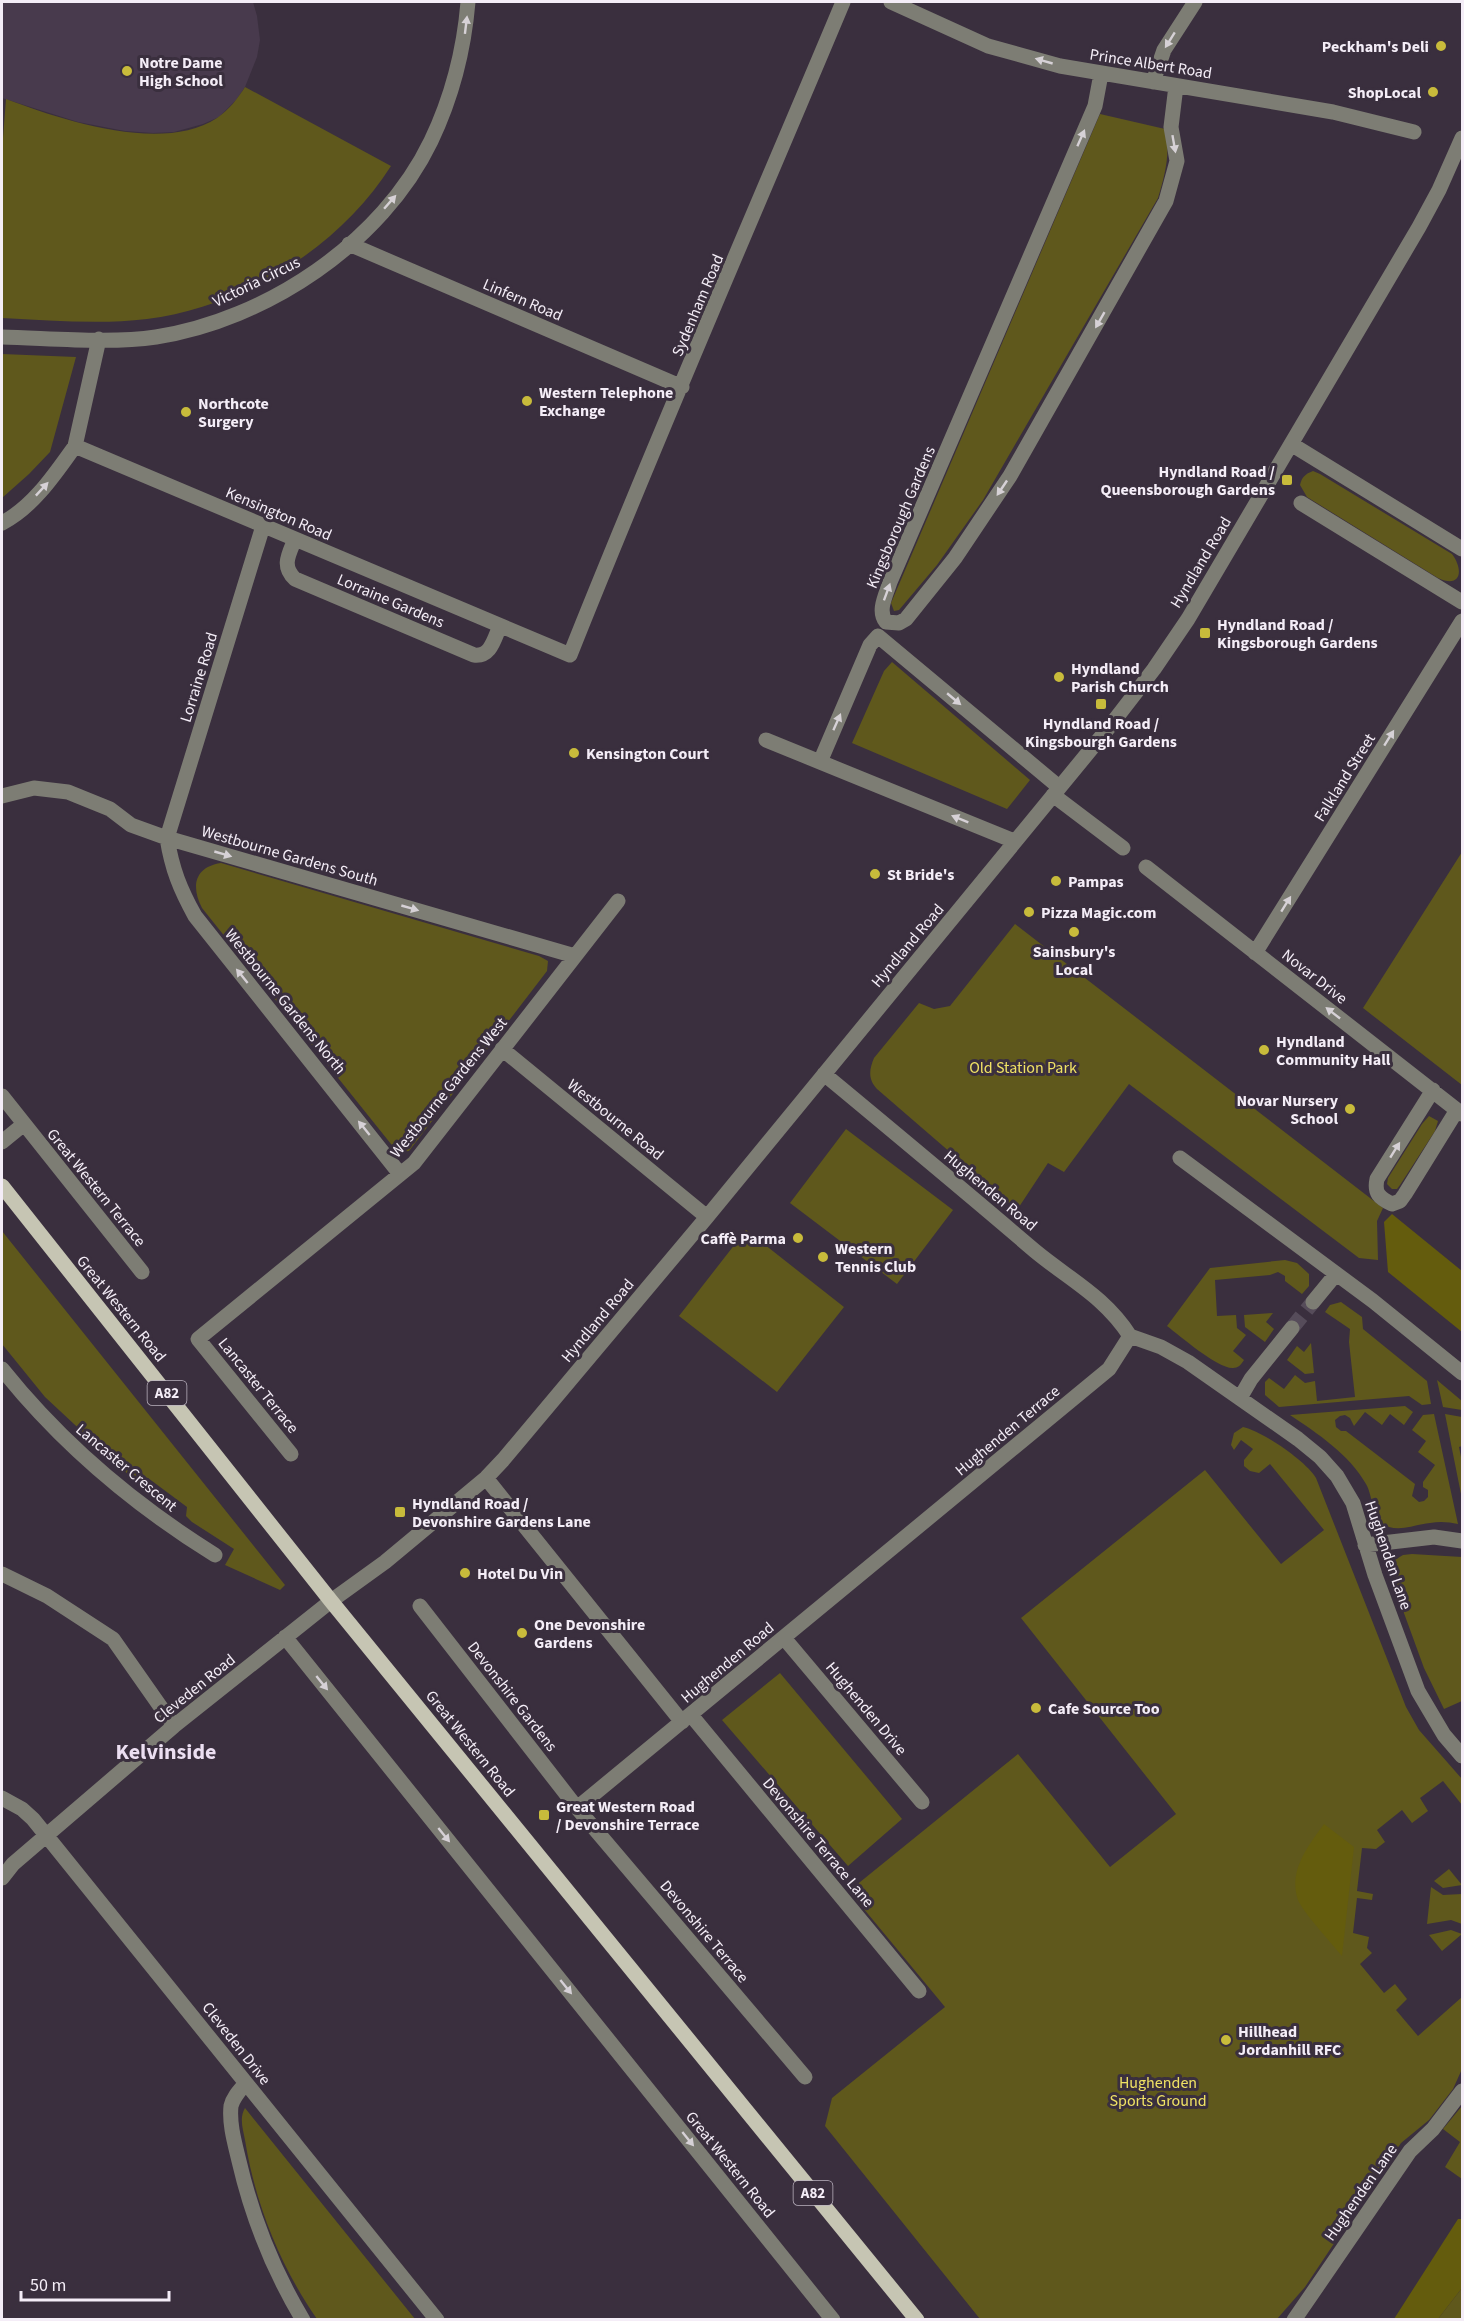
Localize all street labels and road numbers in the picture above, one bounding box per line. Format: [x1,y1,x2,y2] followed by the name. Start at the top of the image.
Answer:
[1088,43,1214,85] street label: Prince Albert Road
[209,251,304,313] street label: Victoria Circus
[666,251,729,360] street label: Sydenham Road
[479,273,566,327] street label: Linfern Road
[861,443,941,592] street label: Kingsborough Gardens
[222,482,335,546] street label: Kensington Road
[1165,513,1237,612] street label: Hyndland Road
[334,568,448,634] street label: Lorraine Gardens
[175,630,223,725] street label: Lorraine Road
[1309,729,1381,826] street label: Falkland Street
[199,820,381,892] street label: Westbourne Gardens South
[866,899,949,992] street label: Hyndland Road
[220,924,351,1079] street label: Westbourne Gardens North
[1277,944,1352,1009] street label: Novar Drive
[385,1012,513,1163] street label: Westbourne Gardens West
[562,1074,668,1166] street label: Westbourne Road
[42,1124,151,1251] street label: Great Western Terrace
[939,1145,1042,1236] street label: Hughenden Road
[71,1251,171,1367] street label: Great Western Road
[556,1274,639,1367] street label: Hyndland Road
[213,1333,304,1438] street label: Lancaster Terrace
[951,1380,1065,1481] street label: Hughenden Terrace
[148,1381,186,1405] road number: A82
[71,1419,182,1517] street label: Lancaster Crescent
[1359,1498,1417,1613] street label: Hughenden Lane
[676,1617,779,1708] street label: Hughenden Road
[462,1637,562,1756] street label: Devonshire Gardens
[149,1649,240,1729] street label: Cleveden Road
[821,1657,912,1760] street label: Hughenden Drive
[420,1686,520,1802] street label: Great Western Road
[757,1773,879,1912] street label: Devonshire Terrace Lane
[655,1876,754,1988] street label: Devonshire Terrace
[197,1997,276,2090] street label: Cleveden Drive
[680,2107,780,2223] street label: Great Western Road
[1319,2140,1403,2246] street label: Hughenden Lane
[794,2181,832,2205] road number: A82

